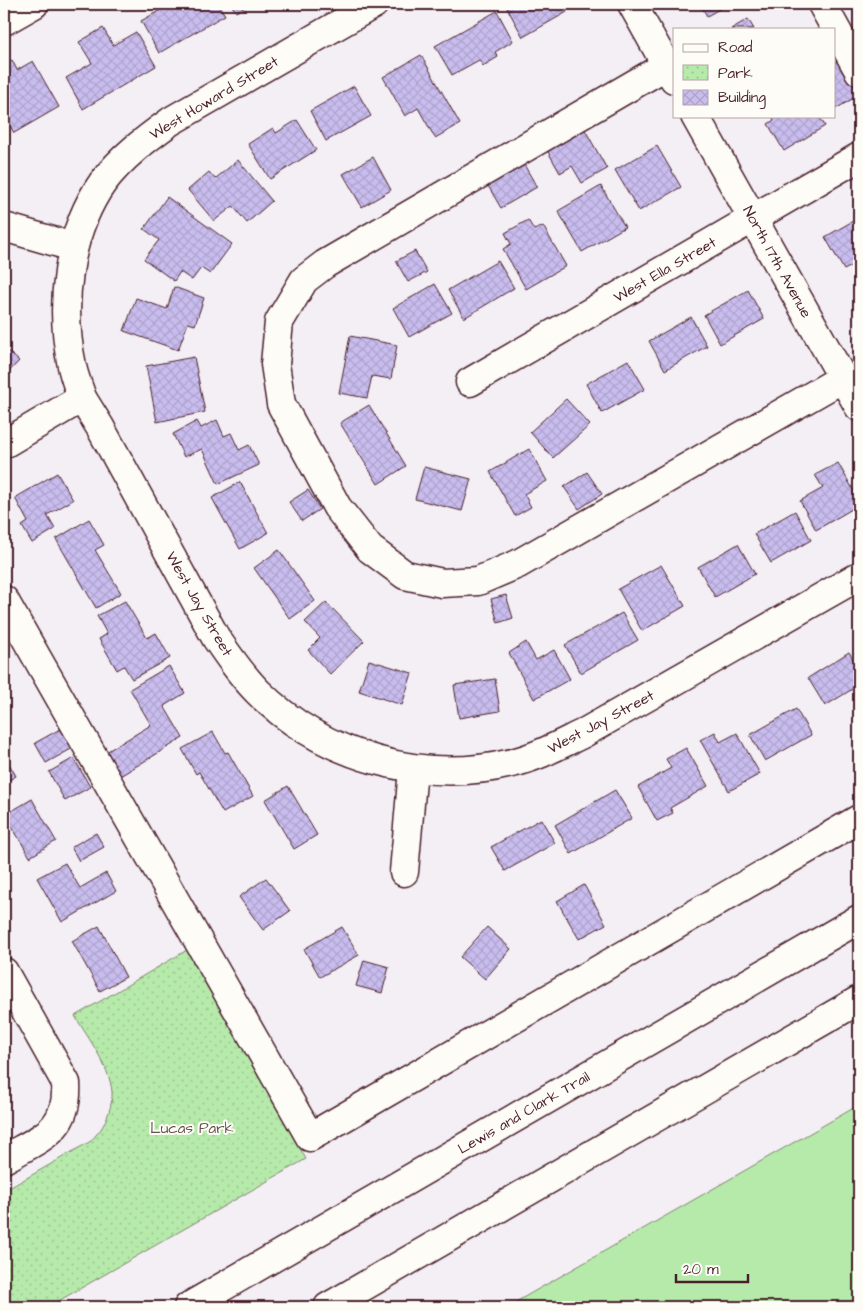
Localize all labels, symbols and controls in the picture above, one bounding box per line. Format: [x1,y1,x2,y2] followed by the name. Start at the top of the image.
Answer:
[673,28,836,118] legend
[718,37,753,58] text: Road
[145,51,283,145] street label: West Howard Street
[718,63,753,84] text: Park
[718,87,766,109] text: Building
[738,202,816,322] street label: North 17th Avenue
[610,232,720,308] street label: West Ella Street
[160,548,238,661] street label: West Jay Street
[544,685,658,760] street label: West Jay Street
[454,1067,594,1159] street label: Lewis and Clark Trail
[150,1118,234,1139] park label: Lucas Park
[676,1251,748,1283] scale bar
[683,1259,719,1280] text: 20 m

